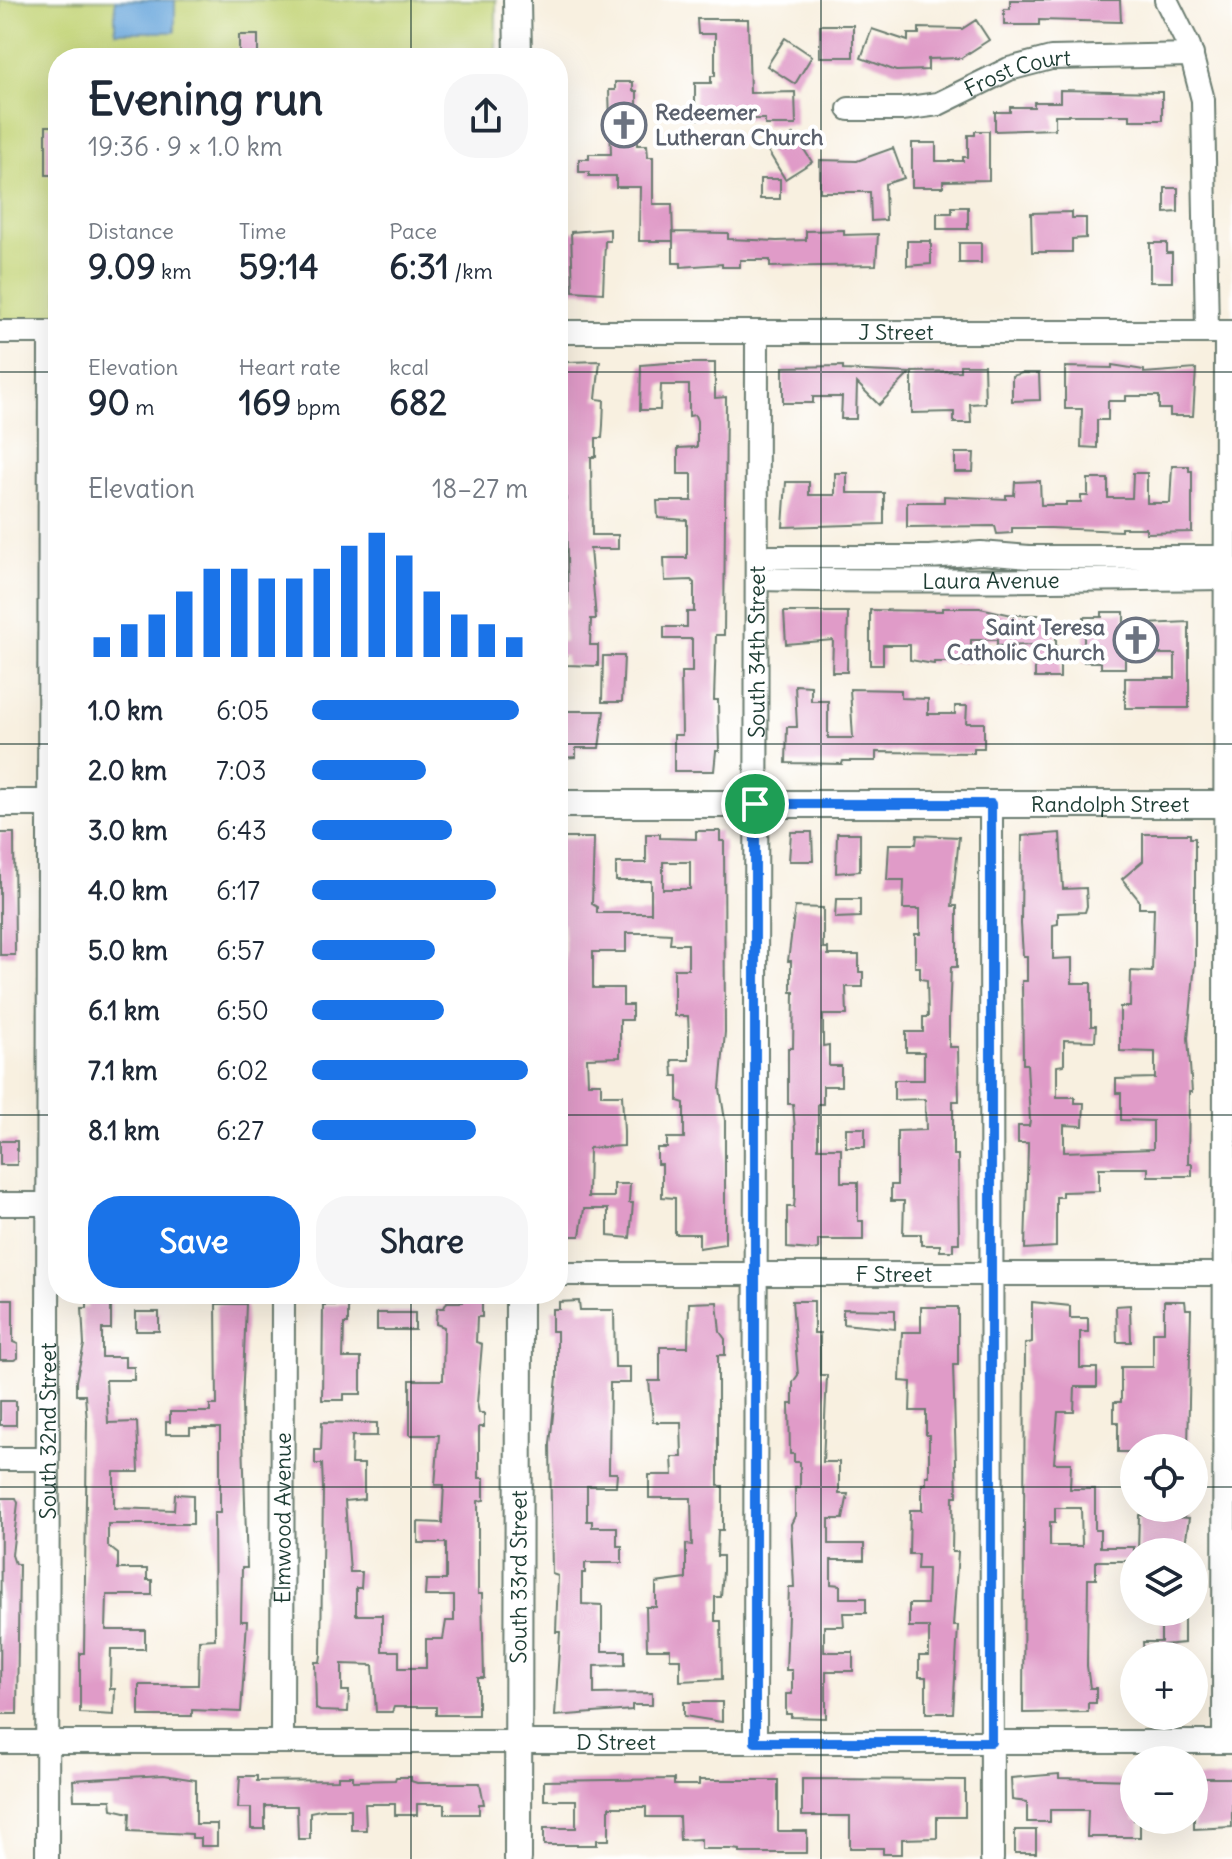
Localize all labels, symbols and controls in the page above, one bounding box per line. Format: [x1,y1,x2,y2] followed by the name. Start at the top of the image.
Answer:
[960,44,1071,103] street label: Frost Court
[88,72,323,127] text: Evening run
[444,74,528,158] button: share
[655,98,824,151] place label: Redeemer Lutheran Church
[600,101,648,149] church icon: Redeemer Lutheran Church
[88,130,283,163] text: 19:36 · 9 × 1.0 km
[88,217,174,245] text: Distance
[239,217,286,245] text: Time
[389,217,437,245] text: Pace
[88,245,156,288] text: 9.09
[239,245,319,288] text: 59:14
[389,245,449,288] text: 6:31
[156,257,192,285] text: km
[449,257,493,285] text: /km
[858,318,934,346] street label: J Street
[88,353,178,381] text: Elevation
[239,353,341,381] text: Heart rate
[389,353,429,381] text: kcal
[88,381,130,424] text: 90
[239,381,291,424] text: 169
[389,381,447,424] text: 682
[130,393,154,421] text: m
[291,393,341,421] text: bpm
[88,472,195,505] text: Elevation
[432,472,528,505] text: 18–27 m
[742,566,771,738] street label: South 34th Street
[922,566,1060,595] street label: Laura Avenue
[947,613,1105,666] place label: Saint Teresa Catholic Church
[1112,616,1160,664] church icon: Saint Teresa Catholic Church
[88,694,163,727] text: 1.0 km
[216,694,269,727] text: 6:05
[88,754,167,787] text: 2.0 km
[216,754,267,787] text: 7:03
[721,770,789,838] pin
[733,782,777,826] icon: arrive
[1031,790,1189,818] street label: Randolph Street
[88,814,168,847] text: 3.0 km
[216,814,267,847] text: 6:43
[88,874,168,907] text: 4.0 km
[216,874,260,907] text: 6:17
[88,934,168,967] text: 5.0 km
[216,934,265,967] text: 6:57
[88,994,160,1027] text: 6.1 km
[216,994,269,1027] text: 6:50
[88,1054,158,1087] text: 7.1 km
[216,1054,268,1087] text: 6:02
[88,1114,160,1147] text: 8.1 km
[216,1114,264,1147] text: 6:27
[88,1196,300,1288] button: Save
[316,1196,528,1288] button: Share
[856,1260,932,1288] street label: F Street
[34,1342,62,1520] street label: South 32nd Street
[268,1432,297,1604] street label: Elmwood Avenue
[1120,1434,1208,1834] map controls
[1120,1434,1208,1522] button: locate
[504,1490,533,1664] street label: South 33rd Street
[1120,1538,1208,1626] button: layers
[1120,1642,1208,1730] button: +
[576,1728,656,1756] street label: D Street
[1120,1746,1208,1834] button: −

